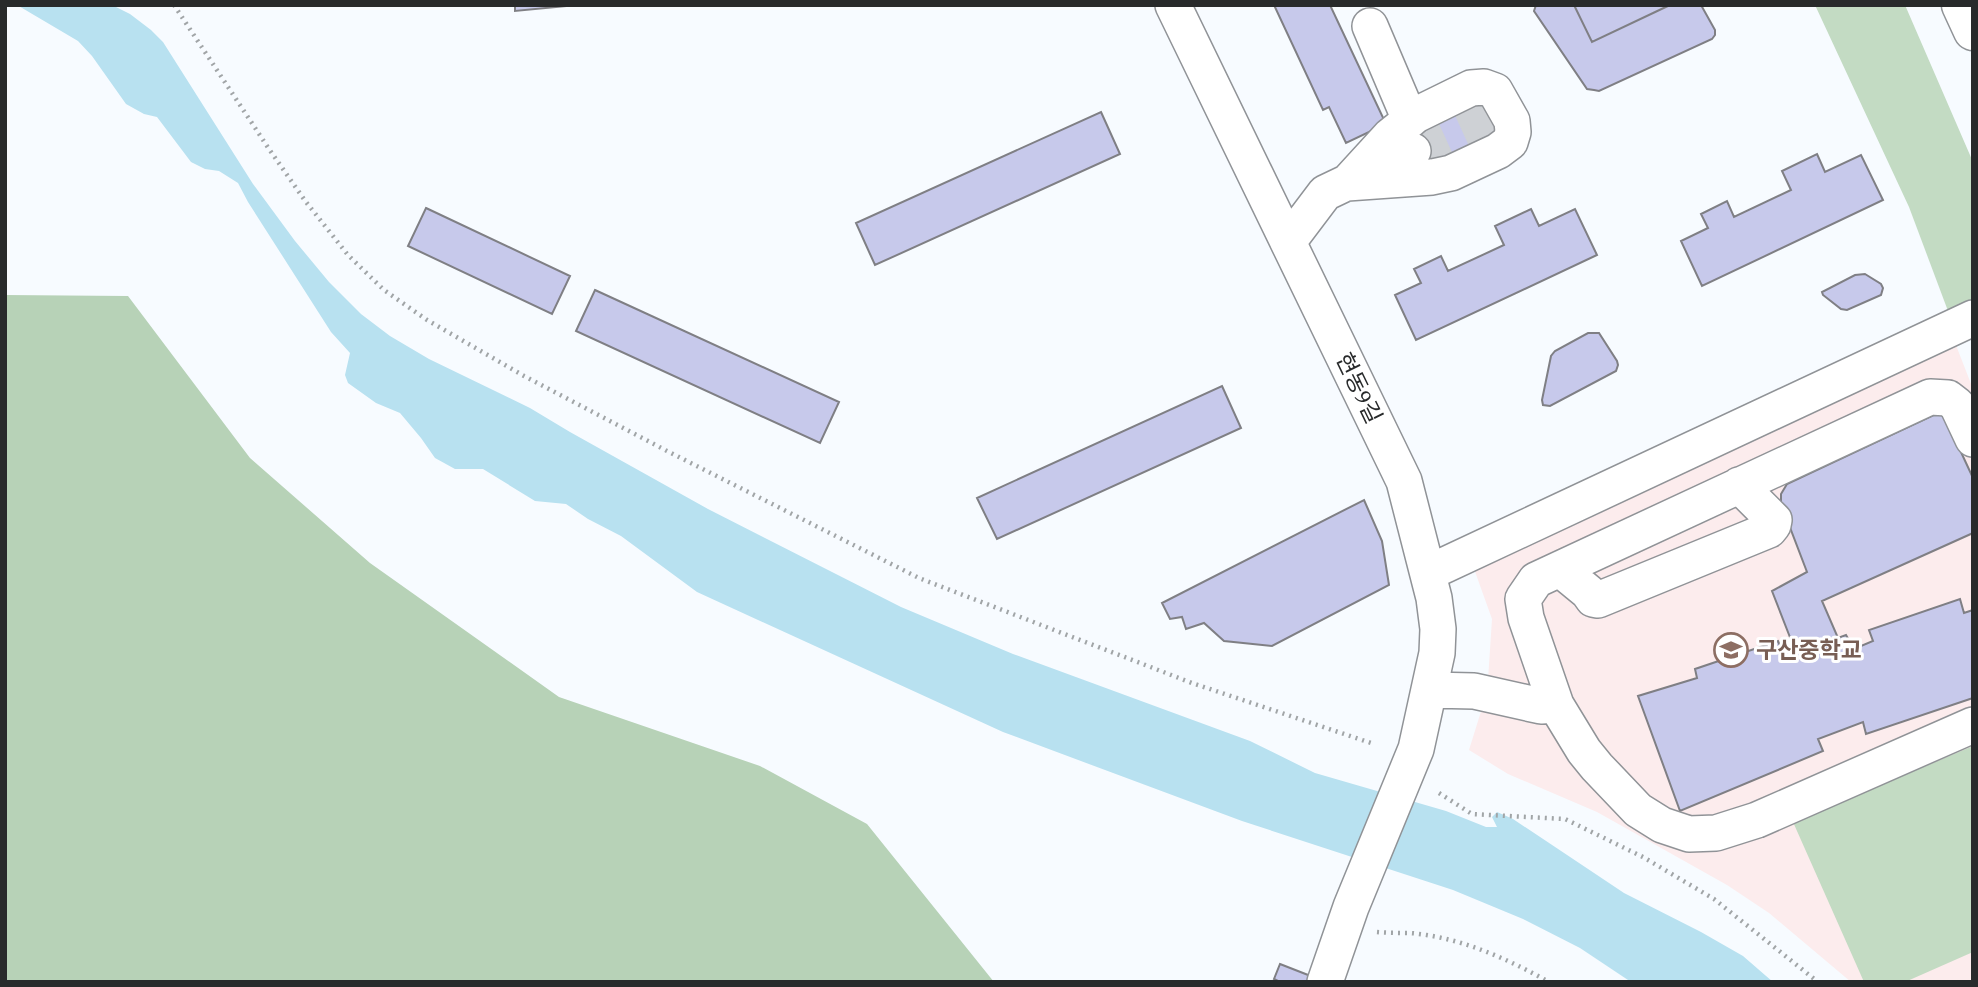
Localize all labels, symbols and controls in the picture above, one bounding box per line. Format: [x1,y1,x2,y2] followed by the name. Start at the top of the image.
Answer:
[1328,347,1390,429] street label: 현동9길
[1712,631,1750,669] school or university icon: 구산중학교
[1756,634,1862,666] place label: 구산중학교

